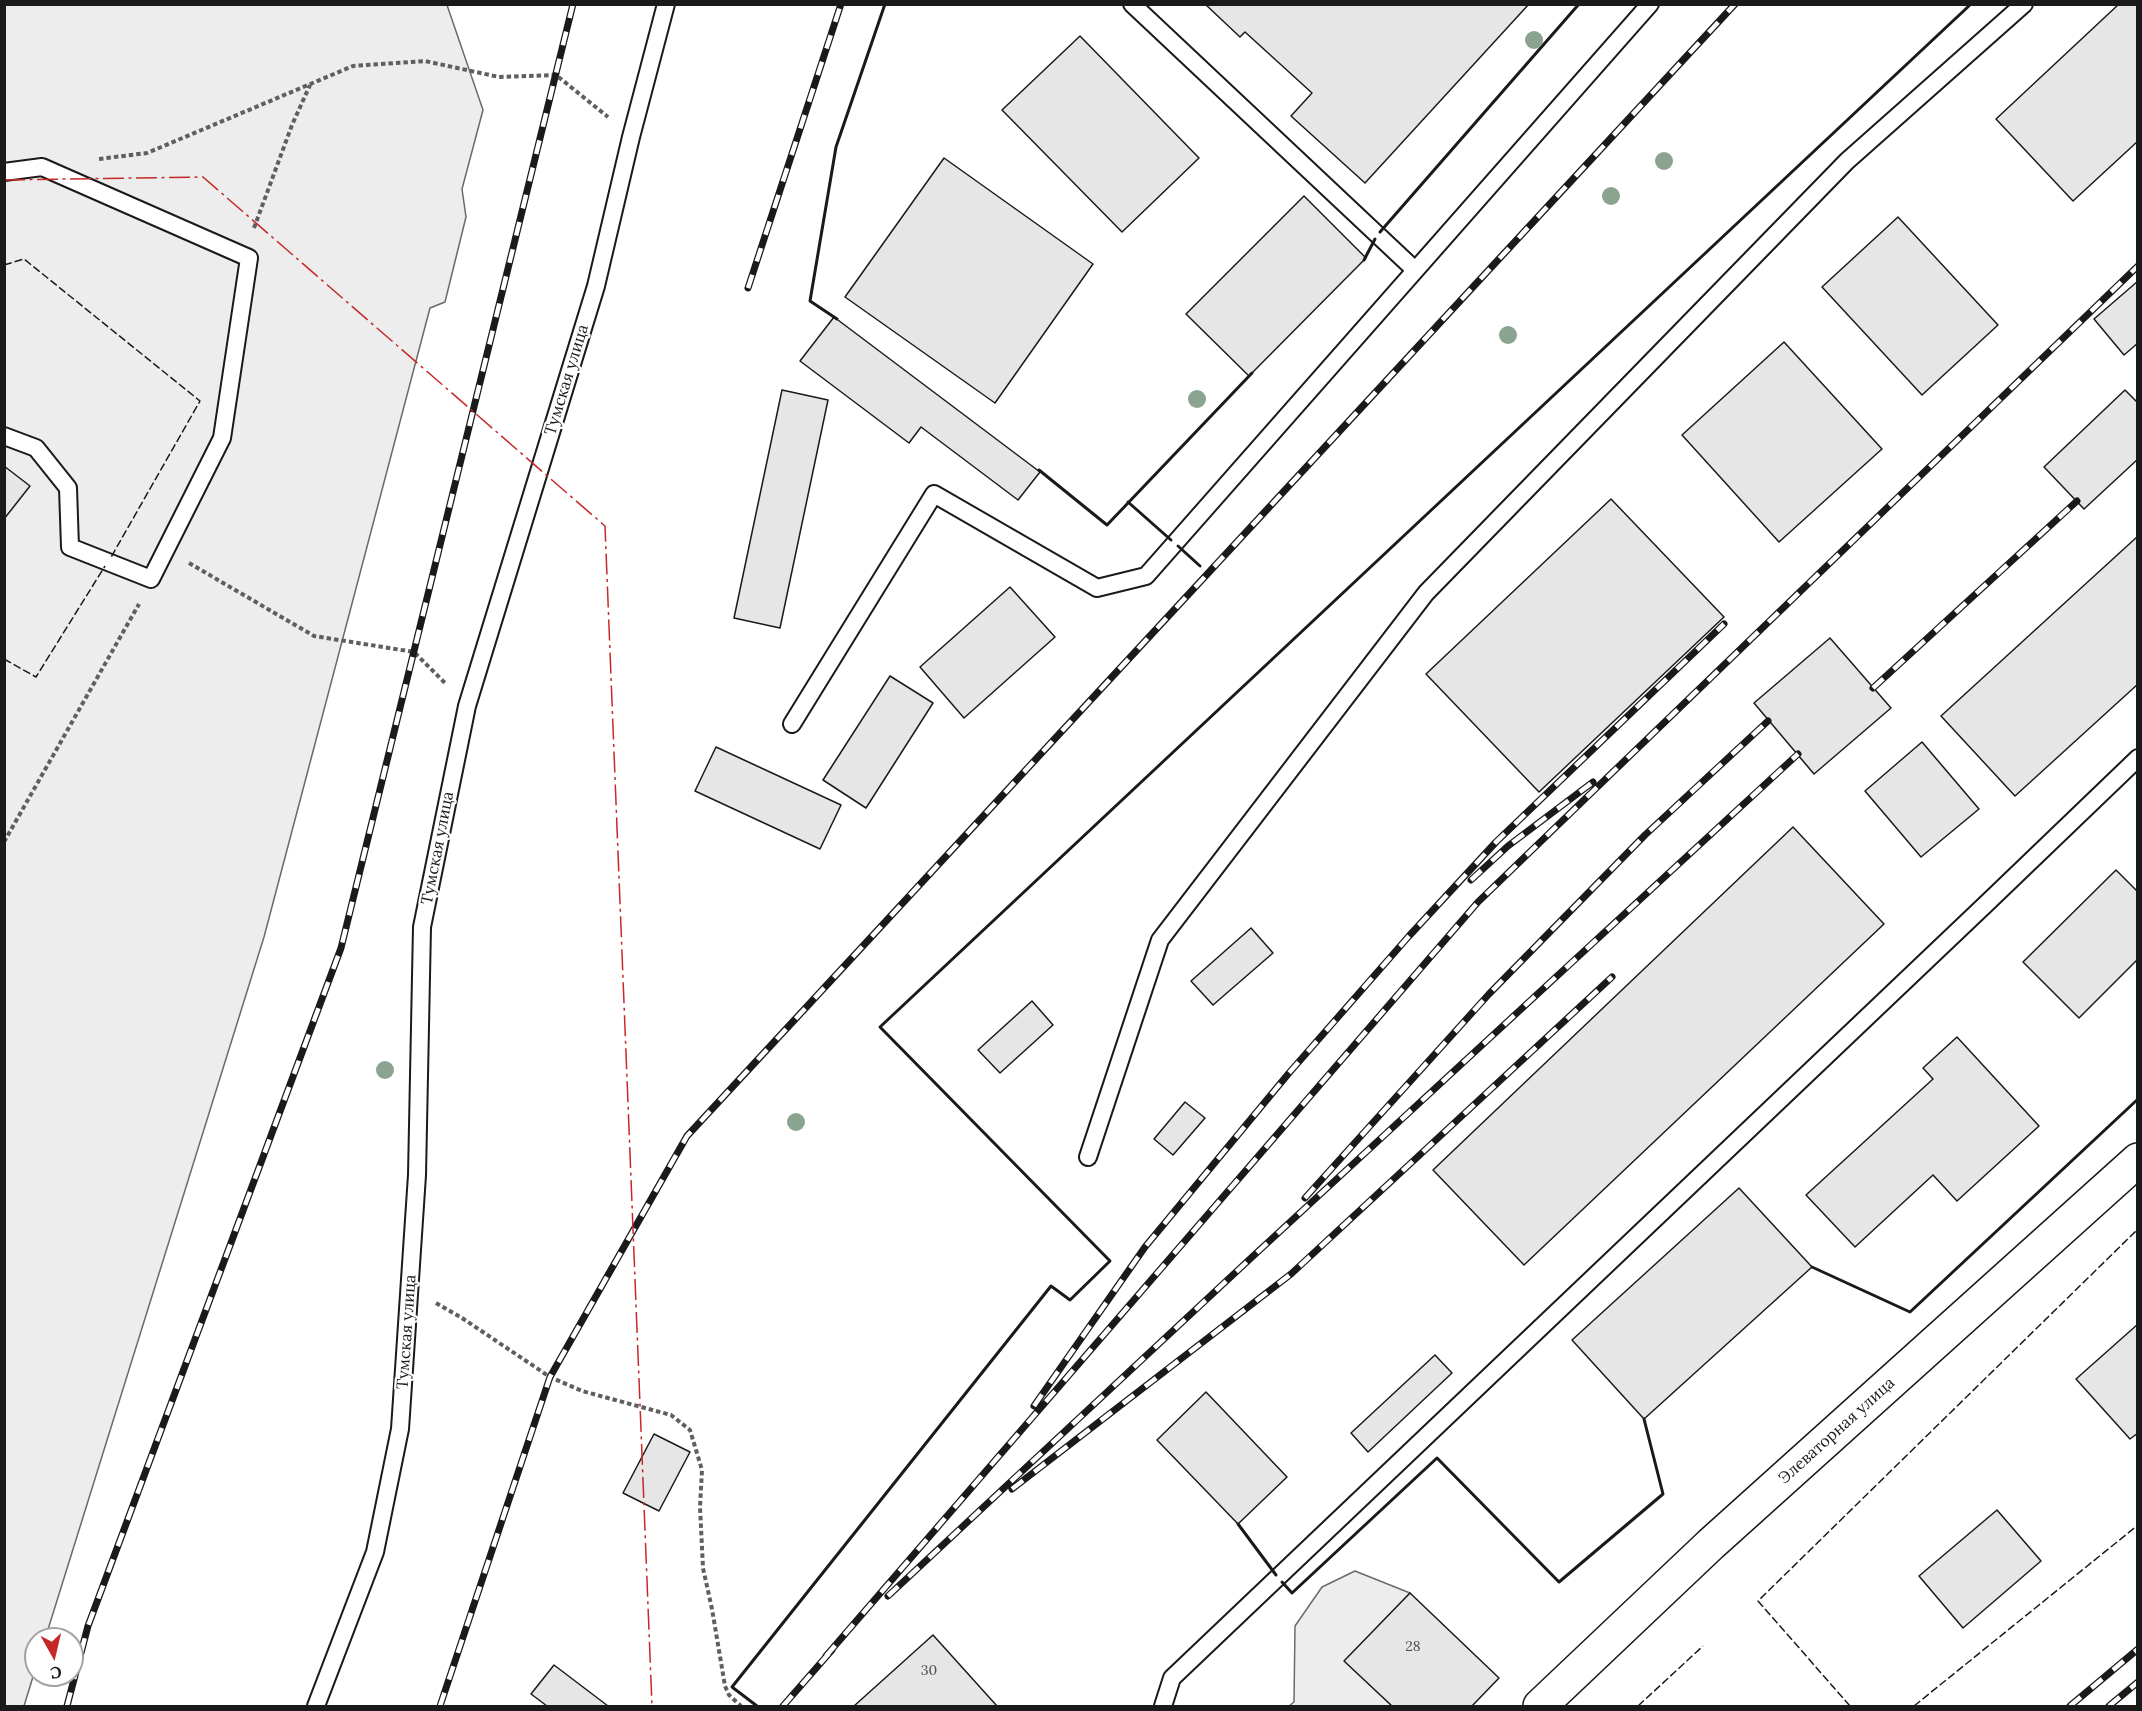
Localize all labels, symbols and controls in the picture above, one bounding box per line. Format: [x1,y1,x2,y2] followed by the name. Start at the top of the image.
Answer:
[541,322,593,438] street label: Тумская улица
[418,790,458,906] street label: Тумская улица
[393,1274,421,1390] street label: Тумская улица
[1775,1374,1899,1488] street label: Элеваторная улица
[24,1627,84,1687] north arrow
[1405,1639,1421,1655] house number: 28
[49,1662,63,1684] text: С
[921,1663,937,1679] house number: 30

